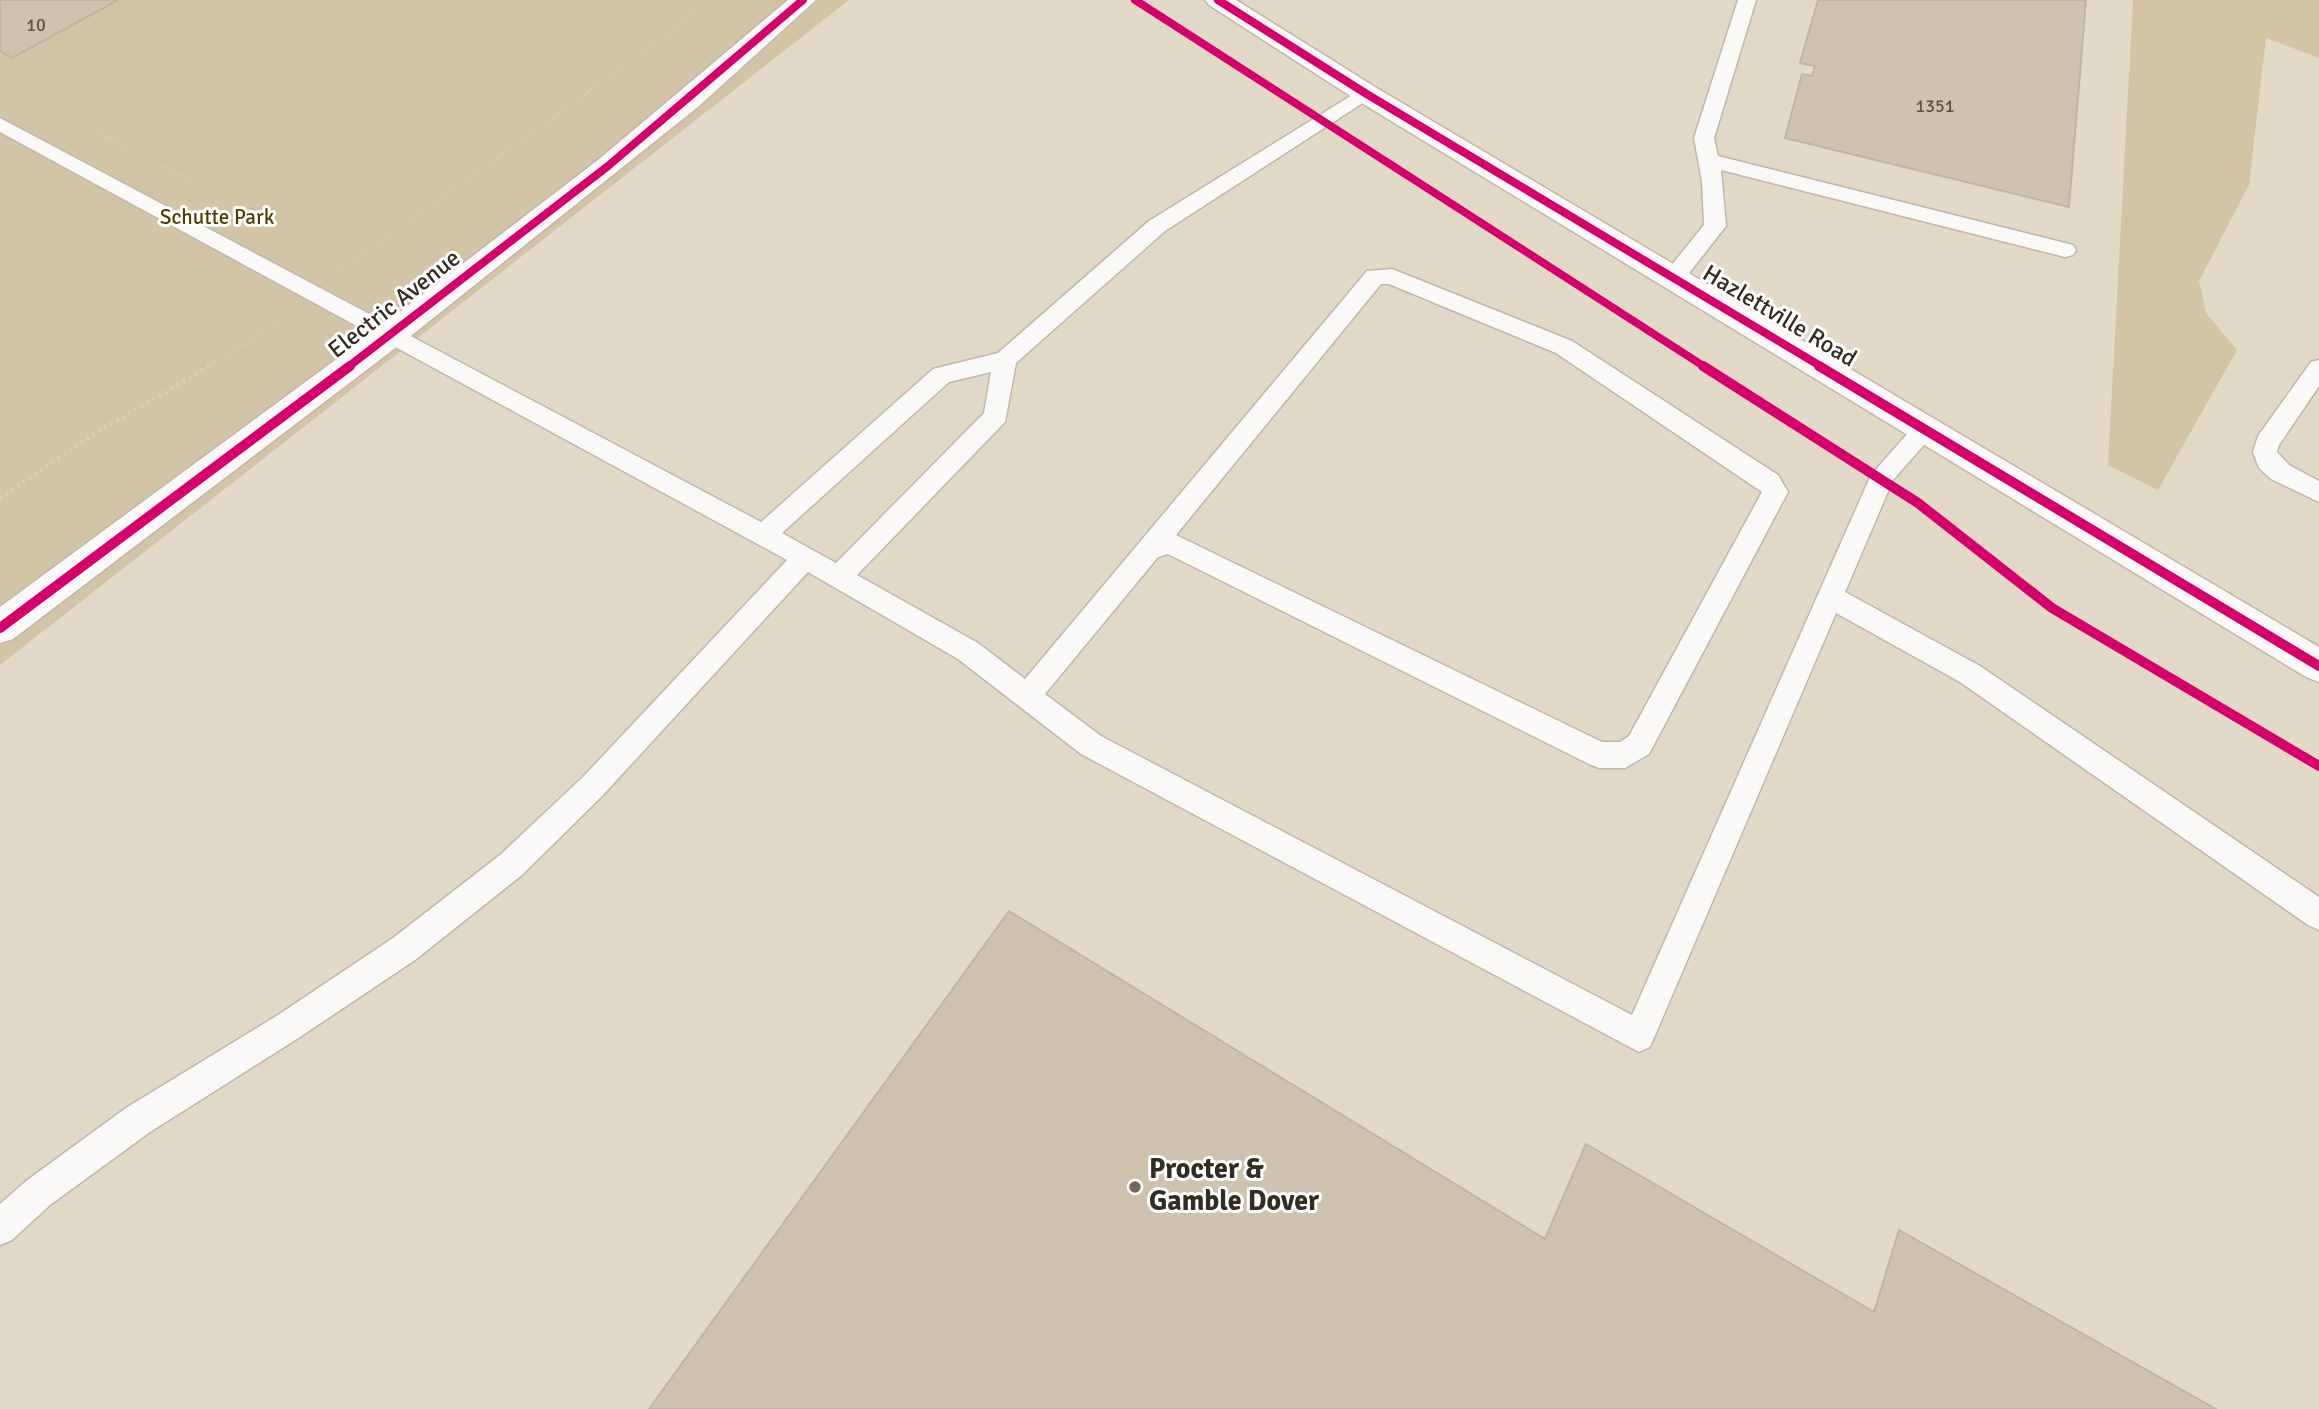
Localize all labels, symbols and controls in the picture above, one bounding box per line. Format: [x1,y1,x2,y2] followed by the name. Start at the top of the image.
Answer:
[26,15,46,37] house number: 10
[1916,96,1954,118] house number: 1351
[160,205,274,231] park label: Schutte Park
[323,245,467,365] street label: Electric Avenue
[1697,260,1861,374] street label: Hazlettville Road
[1149,1154,1319,1220] place label: Procter & Gamble Dover
[1127,1179,1143,1195] marker: Procter & Gamble Dover

